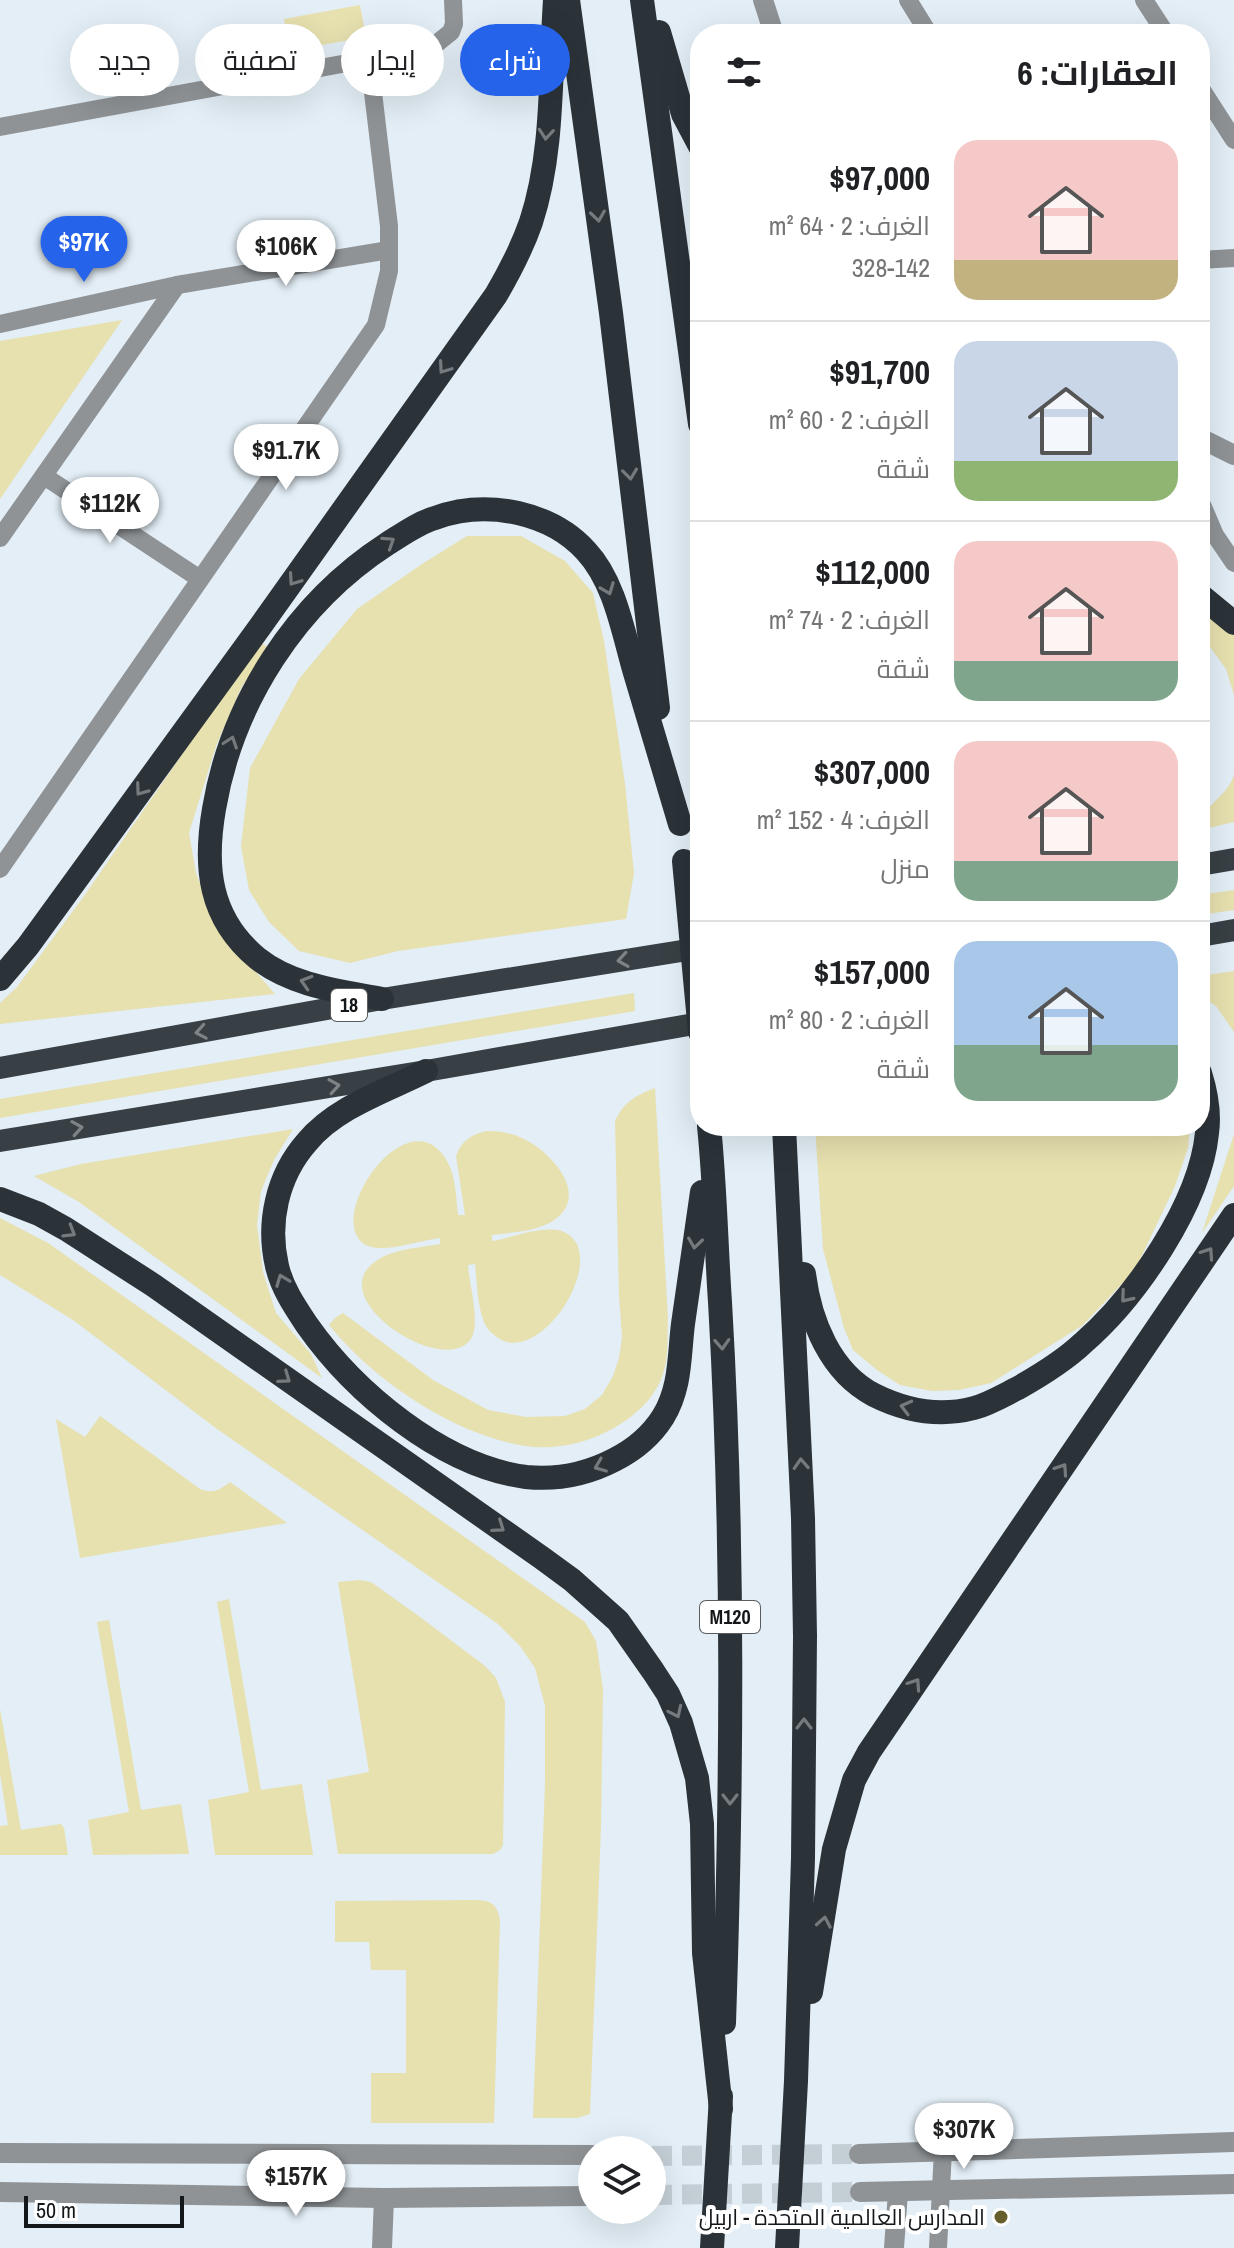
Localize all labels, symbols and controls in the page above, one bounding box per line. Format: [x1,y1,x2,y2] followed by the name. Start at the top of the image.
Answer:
[70,24,179,96] chip: جديد
[195,24,325,96] chip: تصفية
[341,24,444,96] chip: إيجار
[460,24,570,96] chip: شراء
[722,50,766,94] icon: filters
[1017,50,1178,96] text: العقارات: 6
[538,128,555,141] one-way arrow
[829,155,930,201] text: $97,000
[1018,172,1114,268] icon: home
[769,208,930,243] text: الغرف: 2 · 64 m²
[589,209,606,223] one-way arrow
[37,216,131,284] pin: $97K
[230,220,342,288] pin: $106K
[59,224,109,259] text: $97K
[255,228,317,263] text: $106K
[852,250,930,285] text: 328-142
[829,349,930,395] text: $91,700
[439,359,454,373] one-way arrow
[1018,373,1114,469] icon: home
[769,402,930,437] text: الغرف: 2 · 60 m²
[221,424,351,492] pin: $91.7K
[252,432,320,467] text: $91.7K
[877,451,930,486] text: شقة
[621,468,638,481] one-way arrow
[54,477,166,545] pin: $112K
[79,485,141,520] text: $112K
[381,537,395,552] one-way arrow
[815,549,930,595] text: $112,000
[289,571,304,585] one-way arrow
[1018,573,1114,669] icon: home
[598,581,615,595] one-way arrow
[769,602,930,637] text: الغرف: 2 · 74 m²
[877,651,930,686] text: شقة
[221,736,238,750] one-way arrow
[814,749,930,795] text: $307,000
[1018,773,1114,869] icon: home
[137,782,151,796] one-way arrow
[757,802,930,837] text: الغرف: 4 · 152 m²
[881,851,930,886] text: منزل
[814,949,930,995] text: $157,000
[616,951,630,968] one-way arrow
[1018,973,1114,1069] icon: home
[300,975,314,991] one-way arrow
[331,989,367,1021] road number: 18
[769,1002,930,1037] text: الغرف: 2 · 80 m²
[194,1023,208,1040] one-way arrow
[877,1051,930,1086] text: شقة
[327,1079,340,1096] one-way arrow
[70,1121,84,1138] one-way arrow
[61,1222,76,1238] one-way arrow
[687,1236,704,1250] one-way arrow
[1198,1248,1213,1262] one-way arrow
[275,1274,292,1288] one-way arrow
[1121,1288,1136,1302] one-way arrow
[713,1338,730,1351] one-way arrow
[277,1368,291,1383] one-way arrow
[900,1399,913,1416] one-way arrow
[594,1456,608,1473] one-way arrow
[792,1457,809,1470] one-way arrow
[1052,1463,1067,1478] one-way arrow
[490,1517,504,1532] one-way arrow
[700,1601,760,1633] road number: M120
[906,1678,921,1692] one-way arrow
[666,1703,682,1718] one-way arrow
[795,1717,813,1730] one-way arrow
[721,1793,739,1806] one-way arrow
[814,1915,831,1929] one-way arrow
[908,2103,1020,2171] pin: $307K
[933,2111,995,2146] text: $307K
[578,2136,666,2224] map controls
[578,2136,666,2224] button: layers
[240,2150,352,2218] pin: $157K
[265,2158,327,2193] text: $157K
[24,2192,184,2228] scale bar
[36,2195,76,2225] text: 50 m
[699,2202,985,2232] place label: المدارس العالمية المتحدة - اربيل
[992,2208,1010,2226] marker: المدارس العالمية المتحدة - اربيل

